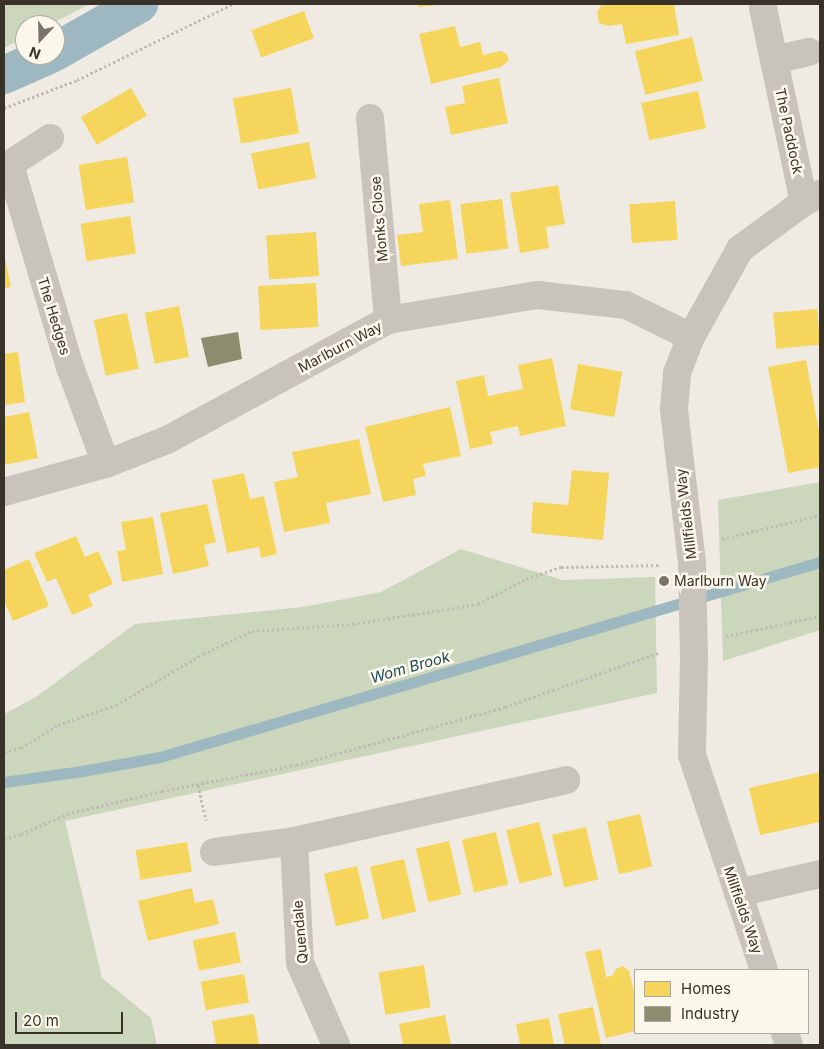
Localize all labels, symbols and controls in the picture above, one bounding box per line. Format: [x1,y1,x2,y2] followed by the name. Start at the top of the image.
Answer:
[15,15,65,65] north arrow
[27,44,43,63] text: N
[772,86,806,176] street label: The Paddock
[367,175,391,263] street label: Monks Close
[34,275,74,357] street label: The Hedges
[295,318,385,376] street label: Marlburn Way
[672,468,700,560] street label: Millfields Way
[674,573,767,589] place label: Marlburn Way
[658,575,670,587] marker: Marlburn Way
[368,647,452,687] water label: Wom Brook
[720,864,766,956] street label: Millfields Way
[289,900,311,964] street label: Quendale
[634,969,809,1034] legend
[681,979,731,998] text: Homes
[18,1002,125,1034] scale bar
[681,1004,739,1023] text: Industry
[23,1011,59,1030] text: 20 m

